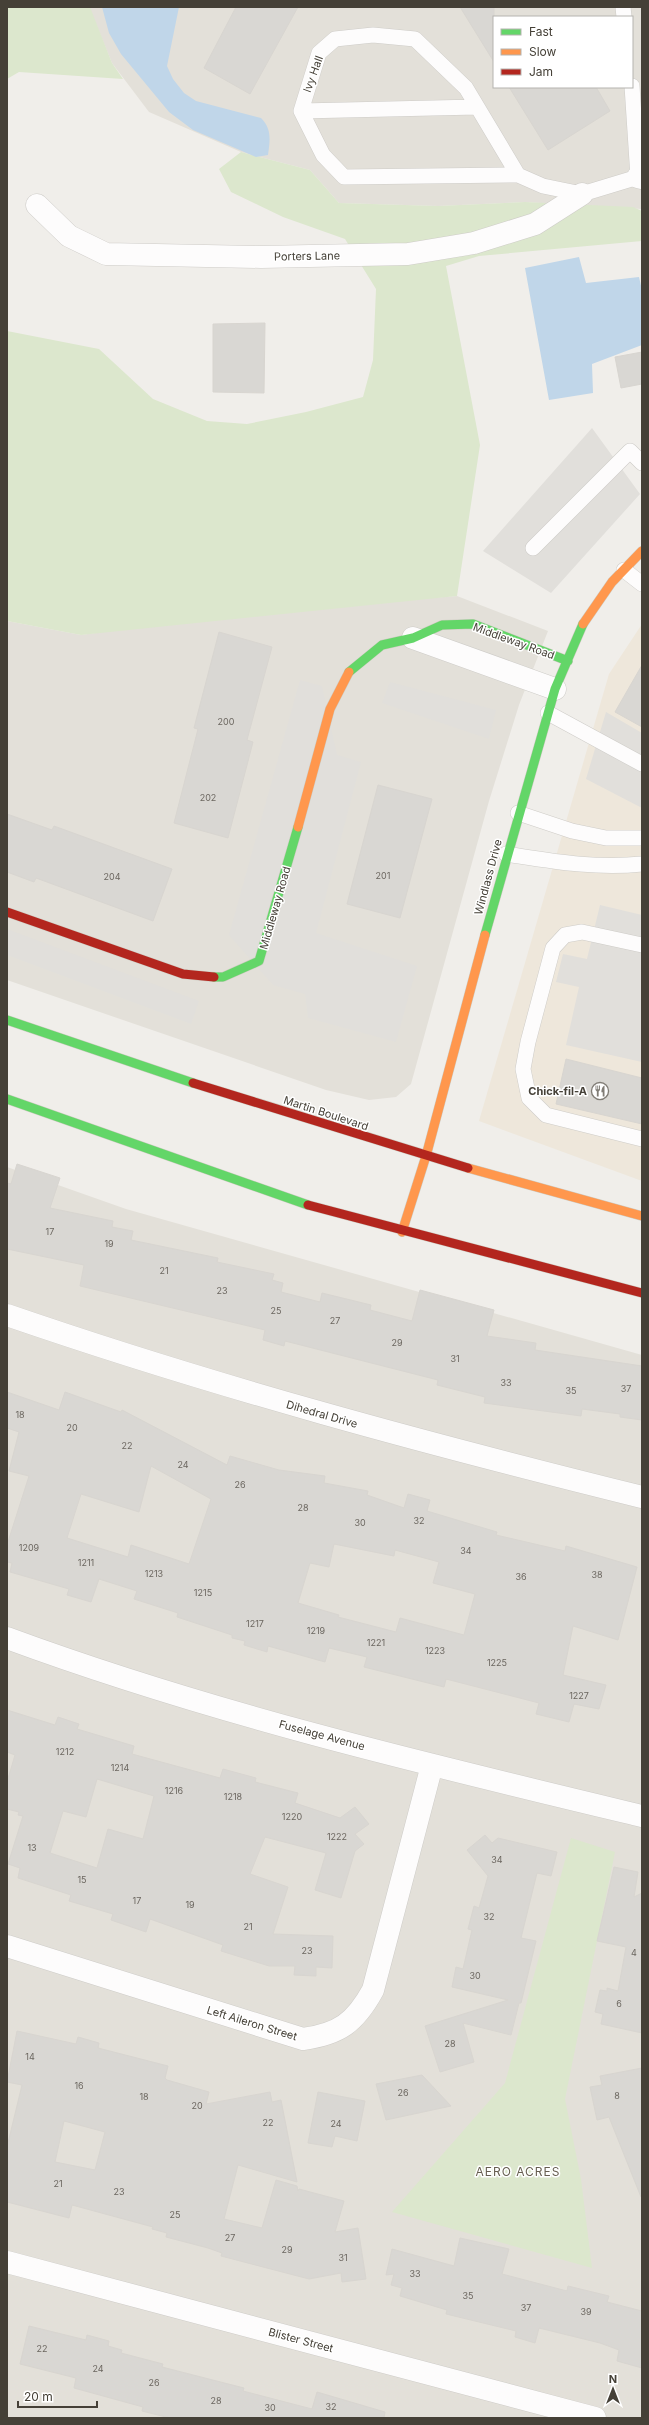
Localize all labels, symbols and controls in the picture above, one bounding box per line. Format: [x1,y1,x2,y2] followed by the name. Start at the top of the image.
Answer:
[493,16,633,88] legend
[529,24,553,39] text: Fast
[529,44,557,59] text: Slow
[300,54,326,94] street label: Ivy Hall
[529,64,553,79] text: Jam
[274,248,340,264] street label: Porters Lane
[471,620,557,662] street label: Middleway Road
[218,716,235,727] house number: 200
[200,792,216,803] house number: 202
[471,838,505,916] street label: Windlass Drive
[256,865,294,951] street label: Middleway Road
[376,870,390,881] house number: 201
[104,871,121,882] house number: 204
[590,1081,610,1101] restaurant icon: Chick-fil-A
[528,1084,587,1098] place label: Chick-fil-A
[282,1093,370,1133] street label: Martin Boulevard
[46,1226,54,1237] house number: 17
[104,1238,114,1249] house number: 19
[159,1265,169,1276] house number: 21
[216,1285,228,1296] house number: 23
[271,1305,281,1316] house number: 25
[330,1315,340,1326] house number: 27
[391,1337,403,1348] house number: 29
[450,1353,460,1364] house number: 31
[500,1377,512,1388] house number: 33
[621,1383,631,1394] house number: 37
[565,1385,577,1396] house number: 35
[285,1397,359,1431] street label: Dihedral Drive
[15,1409,25,1420] house number: 18
[66,1422,78,1433] house number: 20
[122,1440,132,1451] house number: 22
[177,1459,189,1470] house number: 24
[234,1479,246,1490] house number: 26
[297,1502,309,1513] house number: 28
[413,1515,425,1526] house number: 32
[354,1517,366,1528] house number: 30
[19,1542,40,1553] house number: 1209
[460,1545,472,1556] house number: 34
[78,1557,94,1568] house number: 1211
[145,1568,164,1579] house number: 1213
[591,1569,603,1580] house number: 38
[515,1571,527,1582] house number: 36
[194,1587,212,1598] house number: 1215
[246,1618,264,1629] house number: 1217
[307,1625,326,1636] house number: 1219
[367,1637,385,1648] house number: 1221
[425,1645,446,1656] house number: 1223
[487,1657,507,1668] house number: 1225
[569,1690,589,1701] house number: 1227
[277,1717,367,1753] street label: Fuselage Avenue
[56,1746,74,1757] house number: 1212
[111,1762,129,1773] house number: 1214
[165,1785,184,1796] house number: 1216
[224,1791,243,1802] house number: 1218
[282,1811,302,1822] house number: 1220
[327,1831,347,1842] house number: 1222
[27,1842,37,1853] house number: 13
[491,1854,503,1865] house number: 34
[77,1874,87,1885] house number: 15
[133,1895,141,1906] house number: 17
[185,1899,195,1910] house number: 19
[483,1911,495,1922] house number: 32
[243,1921,253,1932] house number: 21
[301,1945,313,1956] house number: 23
[631,1947,637,1958] house number: 4
[469,1970,481,1981] house number: 30
[616,1998,622,2009] house number: 6
[205,2003,299,2043] street label: Left Aileron Street
[444,2038,456,2049] house number: 28
[25,2051,35,2062] house number: 14
[74,2080,84,2091] house number: 16
[397,2087,409,2098] house number: 26
[614,2090,620,2101] house number: 8
[139,2091,149,2102] house number: 18
[191,2100,203,2111] house number: 20
[263,2117,273,2128] house number: 22
[330,2118,342,2129] house number: 24
[475,2164,561,2179] district label: AERO ACRES
[53,2178,63,2189] house number: 21
[113,2186,125,2197] house number: 23
[170,2209,180,2220] house number: 25
[225,2232,235,2243] house number: 27
[281,2244,293,2255] house number: 29
[338,2252,348,2263] house number: 31
[409,2268,421,2279] house number: 33
[462,2290,474,2301] house number: 35
[521,2302,531,2313] house number: 37
[580,2306,592,2317] house number: 39
[267,2325,335,2355] street label: Blister Street
[37,2343,47,2354] house number: 22
[92,2363,104,2374] house number: 24
[593,2369,633,2409] north arrow
[609,2372,617,2386] text: N
[148,2377,160,2388] house number: 26
[18,2383,97,2409] scale bar
[24,2389,53,2404] text: 20 m
[210,2395,222,2406] house number: 28
[325,2401,337,2412] house number: 32
[264,2402,276,2413] house number: 30

